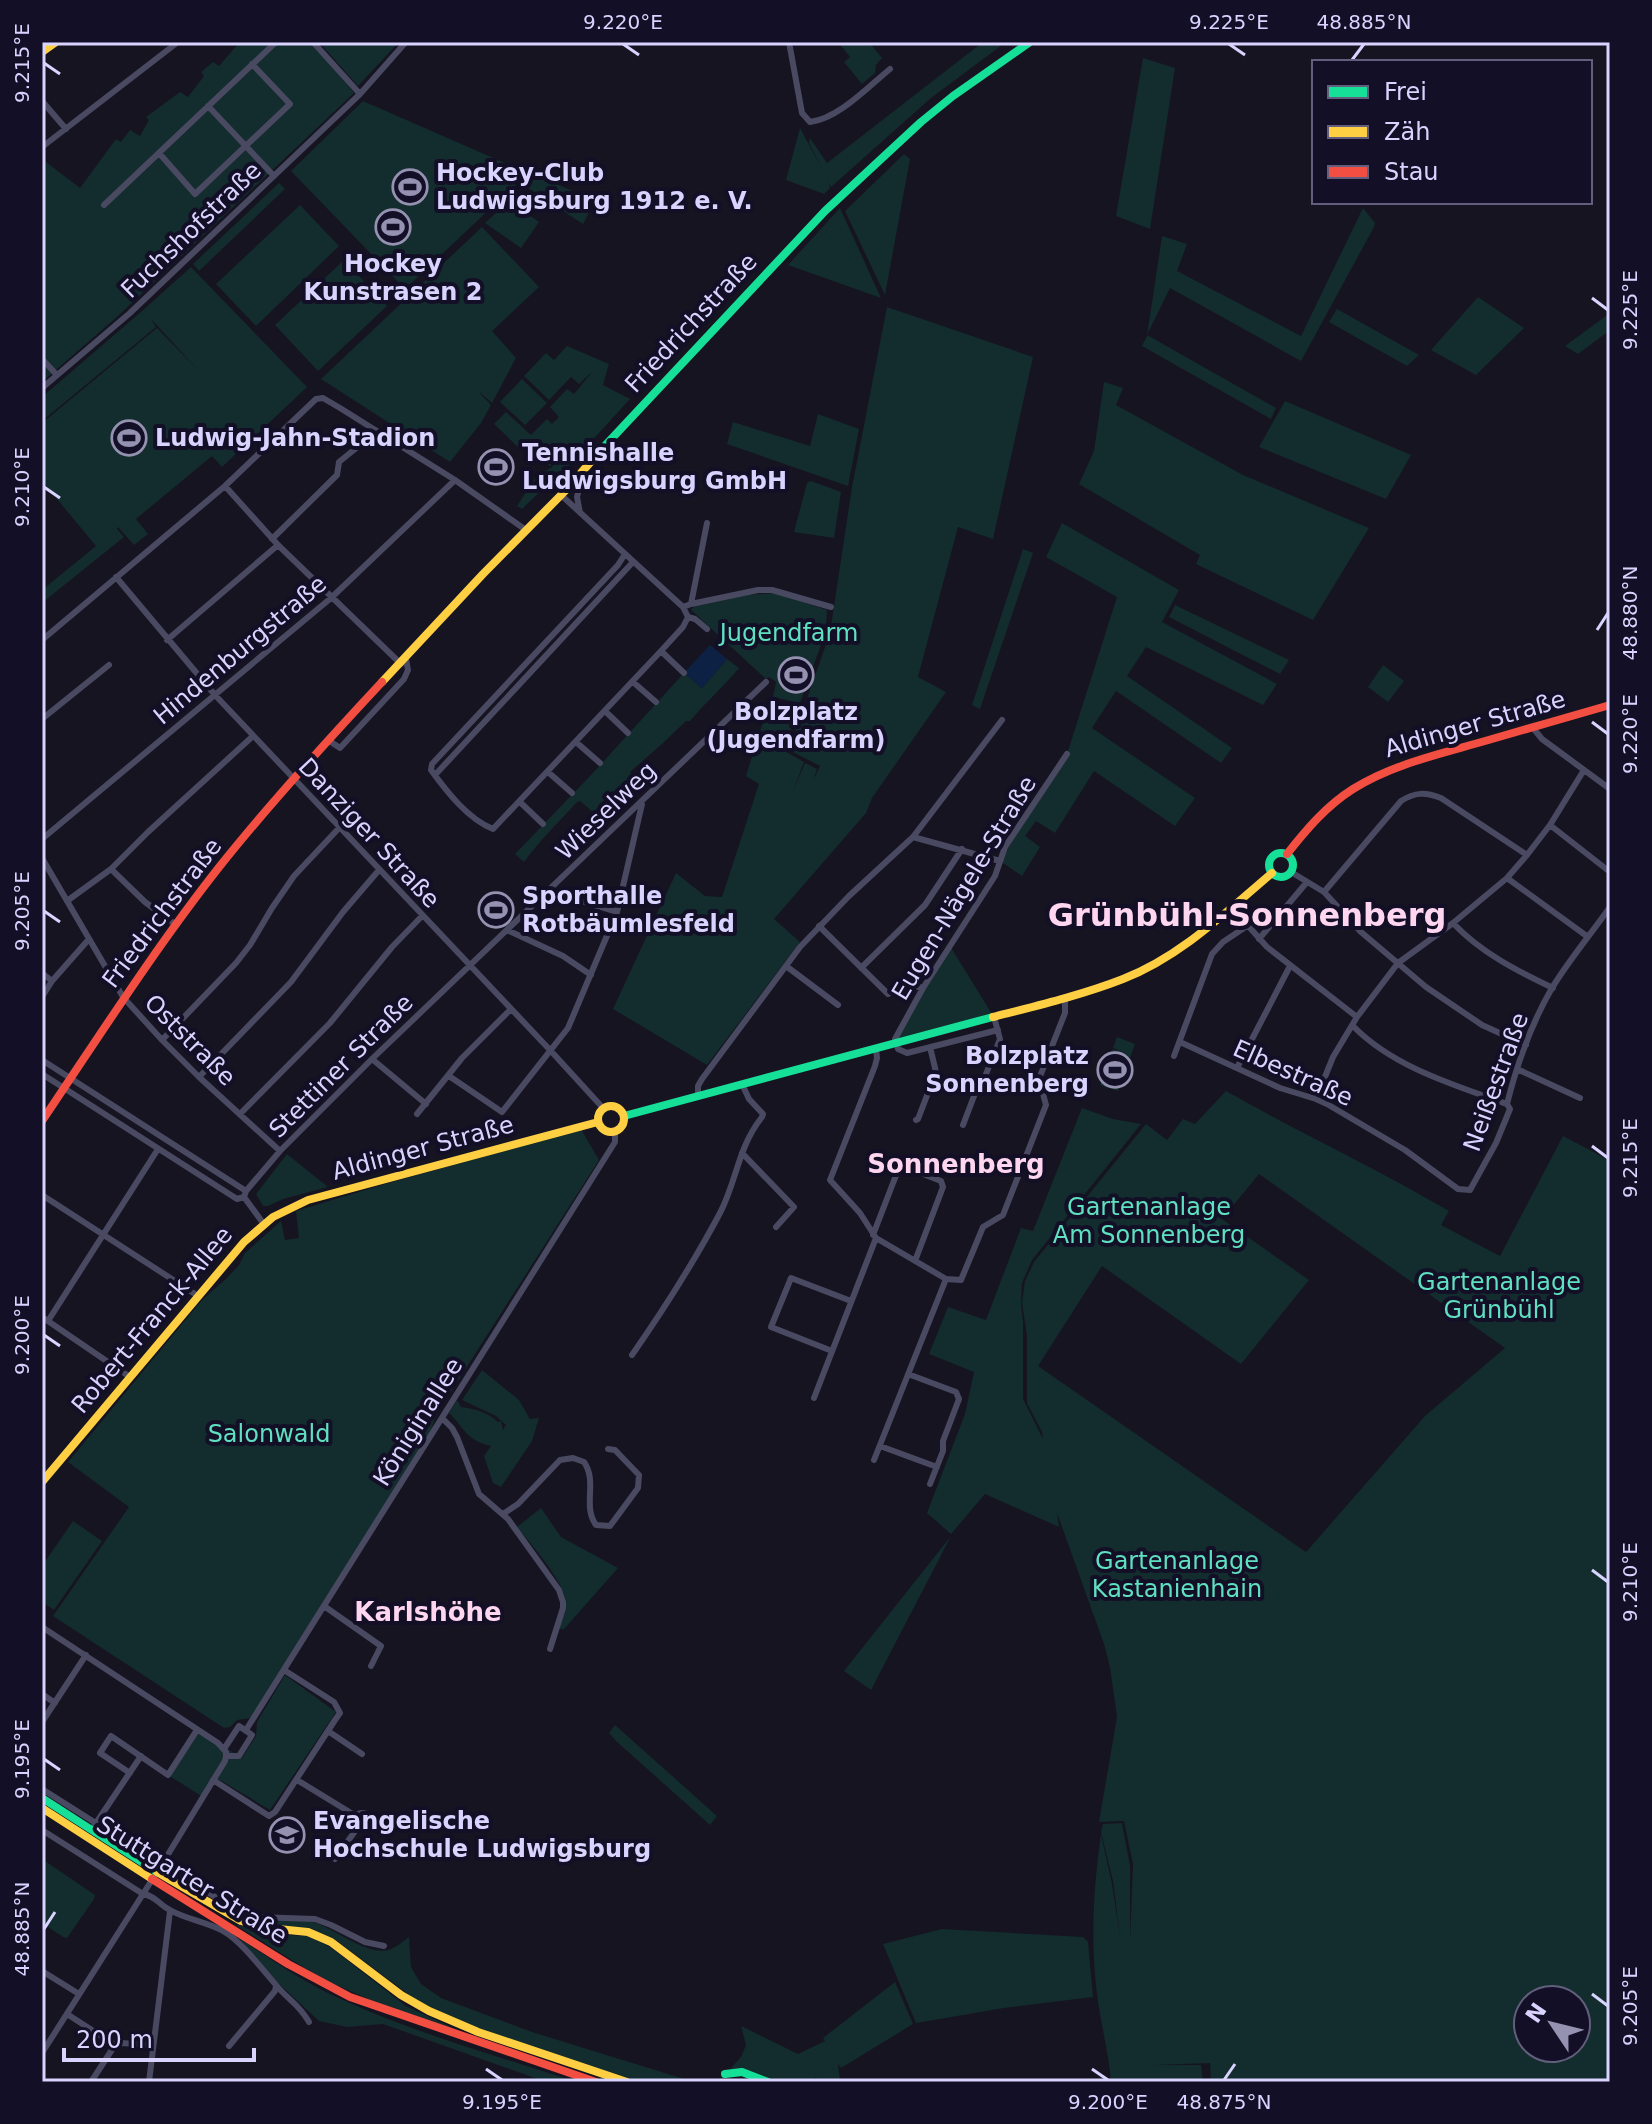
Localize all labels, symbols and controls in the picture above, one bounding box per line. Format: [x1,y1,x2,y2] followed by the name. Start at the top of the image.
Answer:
[583,10,663,34] text: 9.220°E
[1189,10,1269,34] text: 9.225°E
[1317,10,1411,34] text: 48.885°N
[10,23,34,103] text: 9.215°E
[1312,60,1592,204] legend
[1384,78,1427,106] text: Frei
[1384,118,1430,146] text: Zäh
[115,156,267,304] street label: Fuchshofstraße
[1384,158,1439,186] text: Stau
[436,159,753,215] place label: Hockey-Club Ludwigsburg 1912 e. V.
[391,168,429,206] sports icon: Hockey-Club Ludwigsburg 1912 e. V.
[374,208,412,246] sports icon: Hockey Kunstrasen 2
[619,248,763,398] street label: Friedrichstraße
[304,250,482,306] place label: Hockey Kunstrasen 2
[1618,270,1642,350] text: 9.225°E
[110,419,148,457] sports icon: Ludwig-Jahn-Stadion
[155,424,435,452] place label: Ludwig-Jahn-Stadion
[522,439,787,495] place label: Tennishalle Ludwigsburg GmbH
[10,447,34,527] text: 9.210°E
[477,448,515,486] sports icon: Tennishalle Ludwigsburg GmbH
[1618,566,1642,660] text: 48.880°N
[148,570,332,730] street label: Hindenburgstraße
[718,619,858,647] park label: Jugendfarm
[777,656,815,694] sports icon: Bolzplatz (Jugendfarm)
[1381,685,1569,763] street label: Aldinger Straße
[1618,694,1642,774] text: 9.220°E
[706,698,886,754] place label: Bolzplatz (Jugendfarm)
[293,752,445,914] street label: Danziger Straße
[550,756,662,866] street label: Wieselweg
[886,771,1042,1005] street label: Eugen-Nägele-Straße
[97,833,227,993] street label: Friedrichstraße
[10,871,34,951] text: 9.205°E
[522,882,735,938] place label: Sporthalle Rotbäumlesfeld
[477,891,515,929] sports icon: Sporthalle Rotbäumlesfeld
[1048,896,1446,934] district label: Grünbühl-Sonnenberg
[263,988,419,1144] street label: Stettiner Straße
[139,989,241,1091] street label: Oststraße
[1458,1009,1534,1155] street label: Neißestraße
[1229,1034,1357,1112] street label: Elbestraße
[925,1042,1089,1098] place label: Bolzplatz Sonnenberg
[1096,1051,1134,1089] sports icon: Bolzplatz Sonnenberg
[329,1110,517,1186] street label: Aldinger Straße
[1618,1118,1642,1198] text: 9.215°E
[867,1149,1045,1179] district label: Sonnenberg
[1053,1193,1245,1249] park label: Gartenanlage Am Sonnenberg
[66,1221,238,1419] street label: Robert-Franck-Allee
[1417,1268,1581,1324] park label: Gartenanlage Grünbühl
[10,1295,34,1375] text: 9.200°E
[367,1353,469,1491] street label: Königinallee
[208,1420,330,1448] park label: Salonwald
[1618,1542,1642,1622] text: 9.210°E
[1092,1547,1262,1603] park label: Gartenanlage Kastanienhain
[354,1597,502,1627] district label: Karlshöhe
[10,1719,34,1799] text: 9.195°E
[313,1807,651,1863] place label: Evangelische Hochschule Ludwigsburg
[92,1810,292,1950] street label: Stuttgarter Straße
[268,1816,306,1854] school or university icon: Evangelische Hochschule Ludwigsburg
[10,1882,34,1976] text: 48.885°N
[1618,1966,1642,2046] text: 9.205°E
[1512,1984,1592,2064] north arrow
[1521,1998,1552,2028] text: N
[64,2012,254,2062] scale bar
[76,2026,153,2054] text: 200 m
[462,2090,542,2114] text: 9.195°E
[1068,2090,1148,2114] text: 9.200°E
[1177,2090,1271,2114] text: 48.875°N

